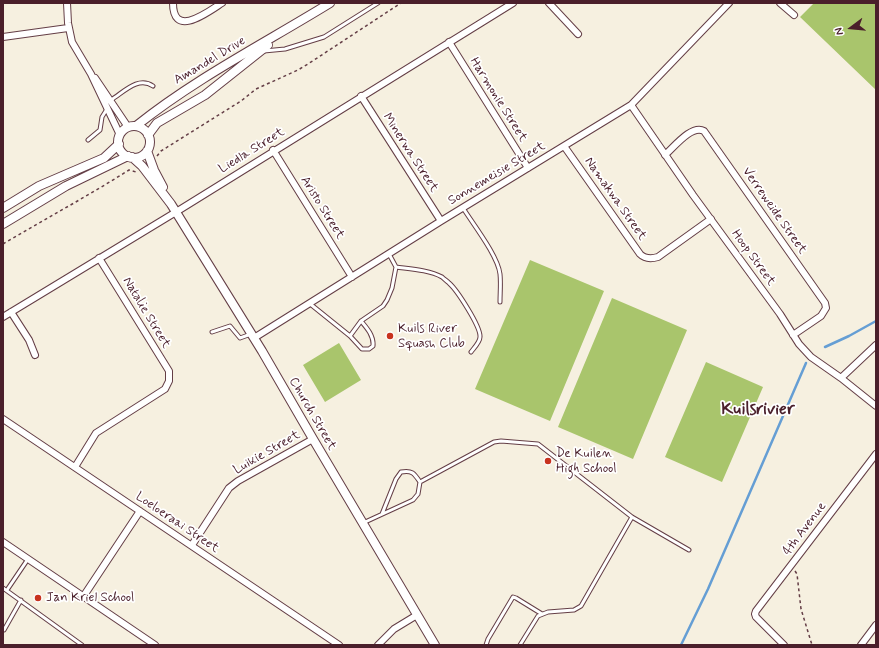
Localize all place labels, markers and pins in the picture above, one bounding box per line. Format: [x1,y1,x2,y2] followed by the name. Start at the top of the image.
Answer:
[398,321,465,352] place label: Kuils River Squash Club
[385,331,395,341] marker: Kuils River Squash Club
[556,446,617,477] place label: De Kuilen High School
[543,456,553,466] marker: De Kuilen High School
[46,590,134,606] place label: Jan Kriel School
[33,593,43,603] marker: Jan Kriel School

